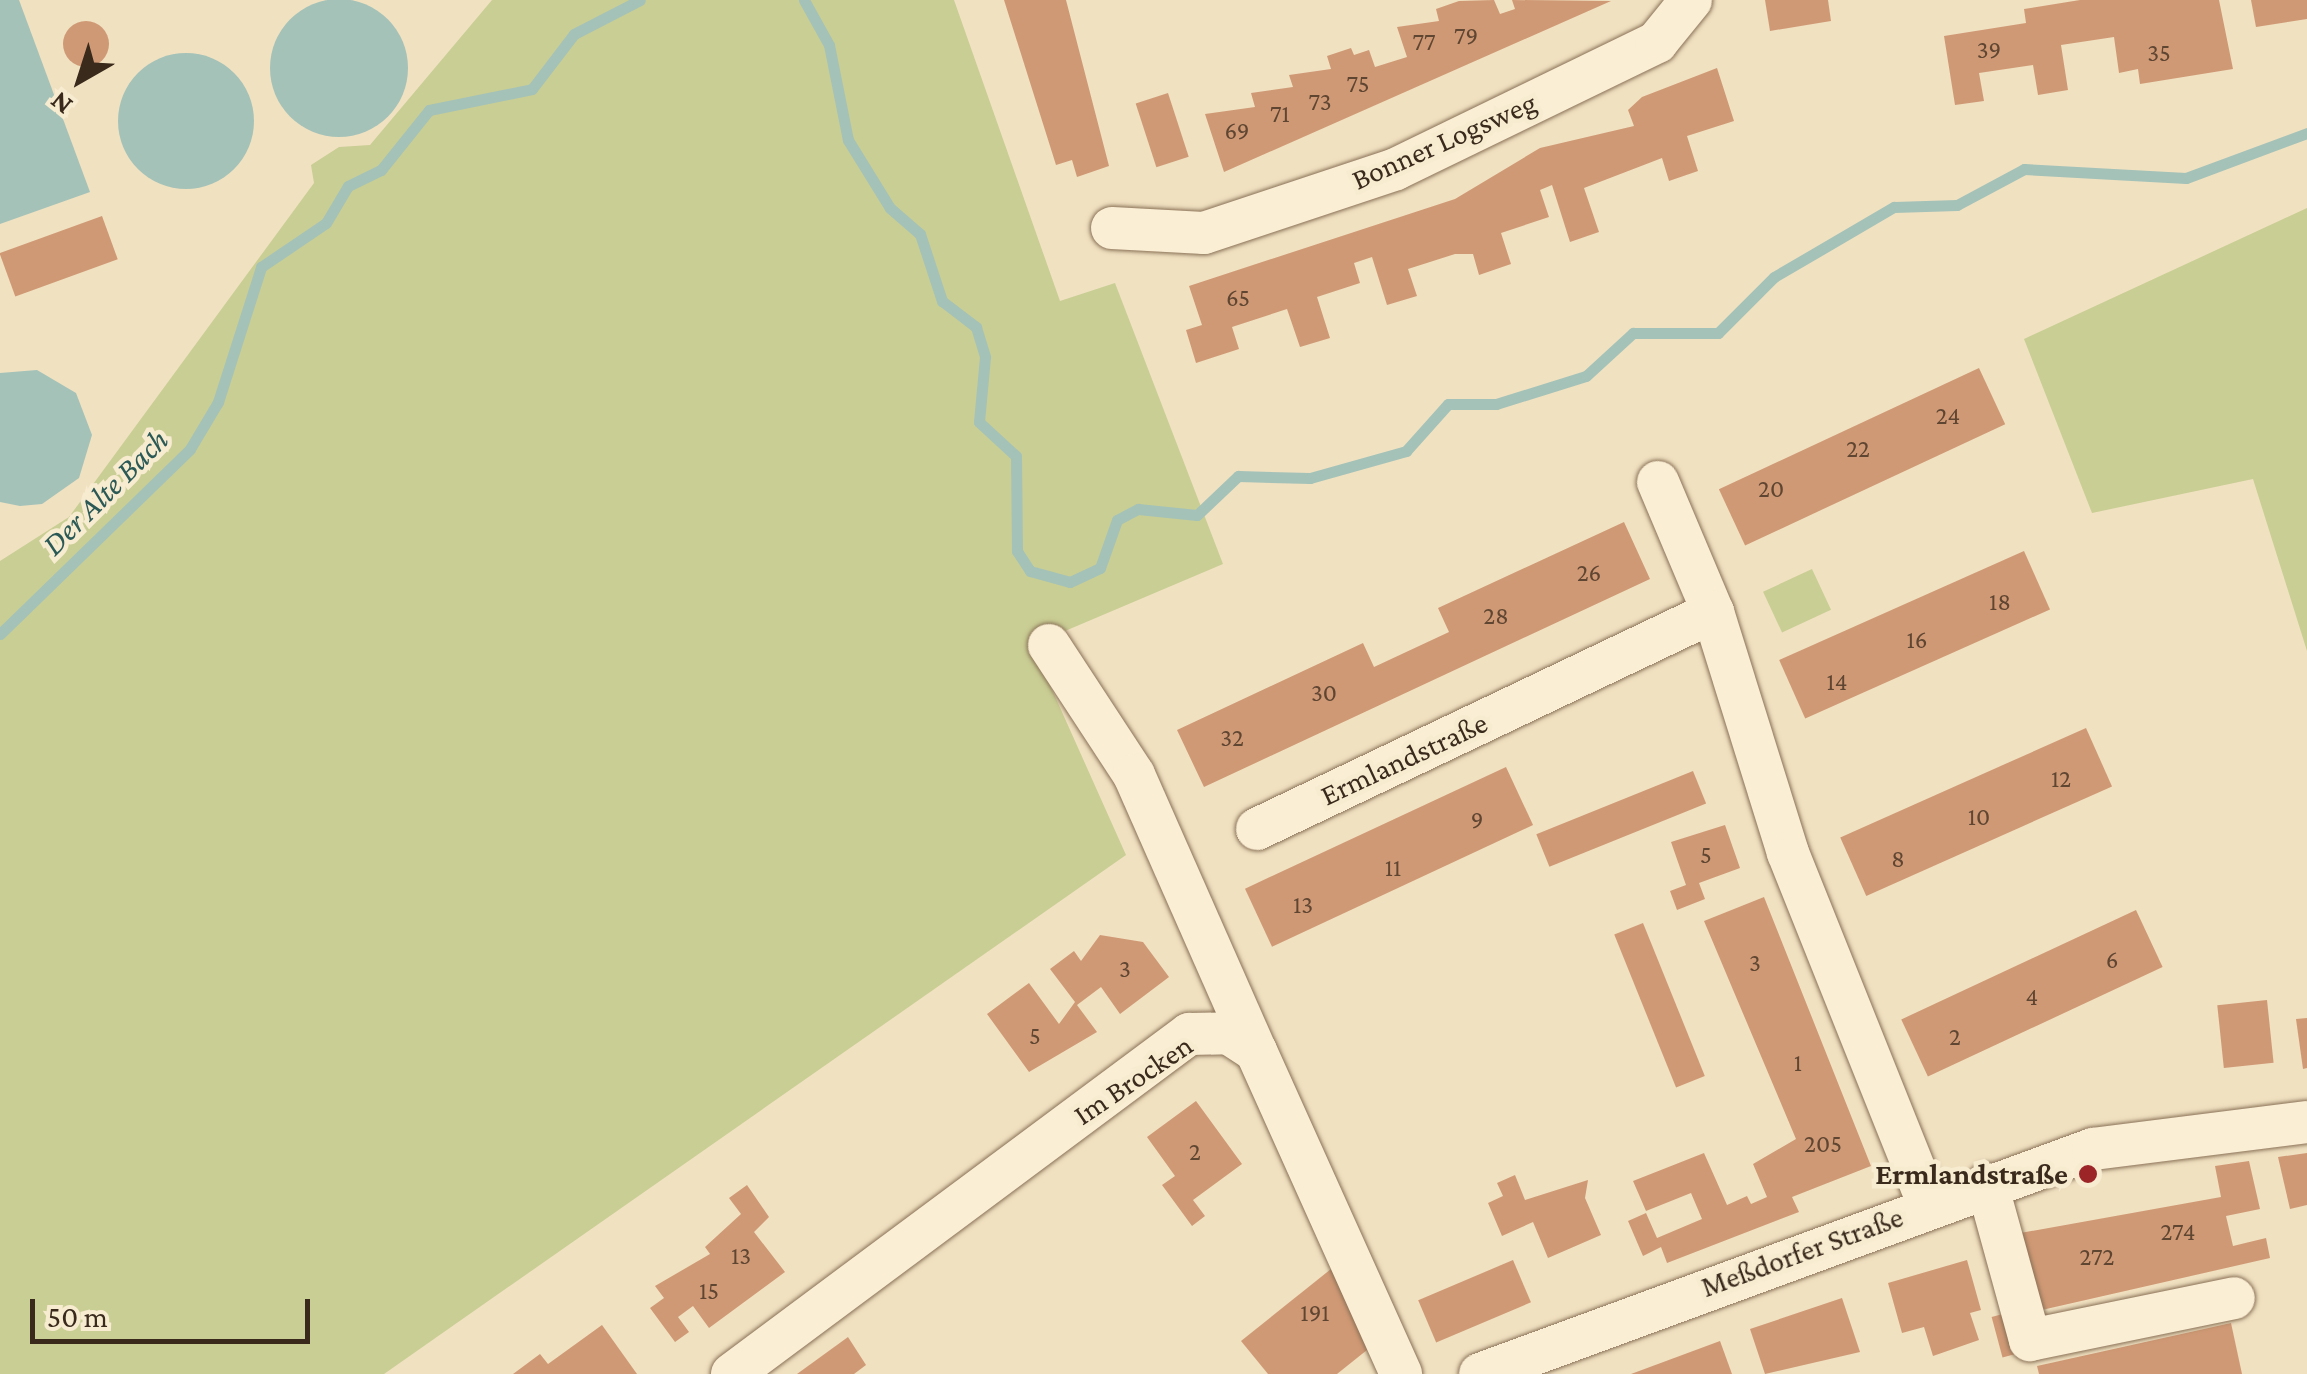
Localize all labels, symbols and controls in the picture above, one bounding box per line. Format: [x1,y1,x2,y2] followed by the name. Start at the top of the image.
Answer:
[1454,21,1478,51] house number: 79
[1412,27,1436,57] house number: 77
[30,30,130,130] north arrow
[1977,35,2001,65] house number: 39
[2147,38,2171,68] house number: 35
[1346,69,1370,99] house number: 75
[1346,84,1542,198] street label: Bonner Logsweg
[44,86,78,122] text: N
[1308,87,1332,117] house number: 73
[1270,99,1290,129] house number: 71
[1225,116,1249,146] house number: 69
[1226,283,1250,313] house number: 65
[1936,401,1960,431] house number: 24
[34,421,176,563] water label: Der Alte Bach
[1846,434,1870,464] house number: 22
[1758,474,1784,504] house number: 20
[1577,558,1601,588] house number: 26
[1989,587,2011,617] house number: 18
[1483,601,1509,631] house number: 28
[1907,625,1927,655] house number: 16
[1826,667,1848,697] house number: 14
[1311,678,1337,708] house number: 30
[1315,705,1493,813] street label: Ermlandstraße
[1220,723,1244,753] house number: 32
[2051,764,2071,794] house number: 12
[1968,802,1990,832] house number: 10
[1471,805,1483,835] house number: 9
[1700,840,1712,870] house number: 5
[1891,844,1905,874] house number: 8
[1385,853,1401,883] house number: 11
[1293,890,1313,920] house number: 13
[2106,945,2118,975] house number: 6
[1749,948,1761,978] house number: 3
[1119,954,1131,984] house number: 3
[2026,982,2038,1012] house number: 4
[1029,1021,1041,1051] house number: 5
[1949,1022,1961,1052] house number: 2
[1067,1027,1199,1133] street label: Im Brocken
[1794,1048,1802,1078] house number: 1
[1804,1129,1842,1159] house number: 205
[1189,1137,1201,1167] house number: 2
[1875,1156,2068,1192] place label: Ermlandstraße
[2077,1163,2099,1185] marker: Ermlandstraße
[1696,1199,1908,1305] street label: Meßdorfer Straße
[2160,1217,2196,1247] house number: 274
[731,1241,751,1271] house number: 13
[2080,1242,2114,1272] house number: 272
[699,1276,719,1306] house number: 15
[35,1279,315,1341] scale bar
[1300,1298,1330,1328] house number: 191
[47,1300,108,1333] text: 50 m

